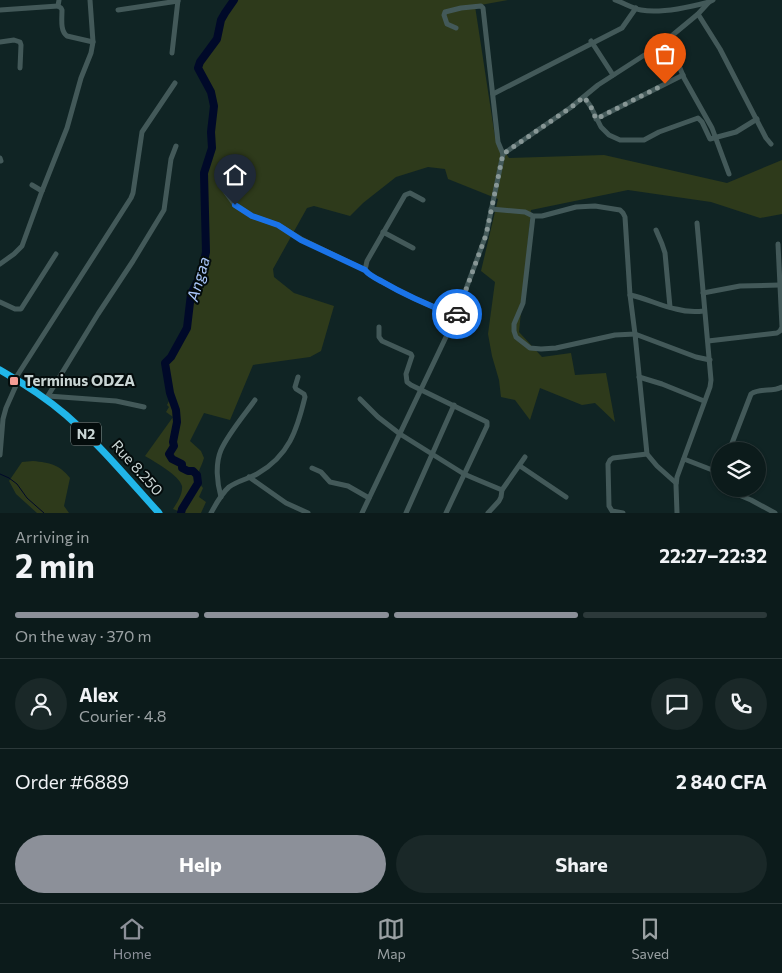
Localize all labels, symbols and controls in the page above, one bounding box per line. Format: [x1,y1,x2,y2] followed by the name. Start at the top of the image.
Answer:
[644,33,686,84] pin
[651,40,679,68] icon: bag
[214,154,256,205] pin
[221,161,249,189] icon: home
[182,254,213,304] water label: Angaa
[432,289,482,339] courier
[443,300,471,328] icon: car
[24,371,135,389] place label: Terminus ODZA
[8,375,20,387] marker: Terminus ODZA
[71,422,101,446] road number: N2
[108,436,167,499] street label: Rue 8.250
[711,442,766,497] map controls
[711,442,766,497] button: layers
[15,527,89,546] text: Arriving in
[659,544,767,567] text: 22:27–22:32
[15,545,95,585] text: 2 min
[15,626,151,645] text: On the way · 370 m
[15,678,67,730] button: person
[651,678,703,730] button: chat
[715,678,767,730] button: phone
[79,683,119,706] text: Alex
[79,706,166,725] text: Courier · 4.8
[15,770,129,793] text: Order #6889
[676,770,767,793] text: 2 840 CFA
[15,835,386,893] button: Help
[396,835,767,893] button: Share
[113,915,151,962] tab: Home
[377,915,406,962] tab: Map
[631,915,669,962] tab: Saved

